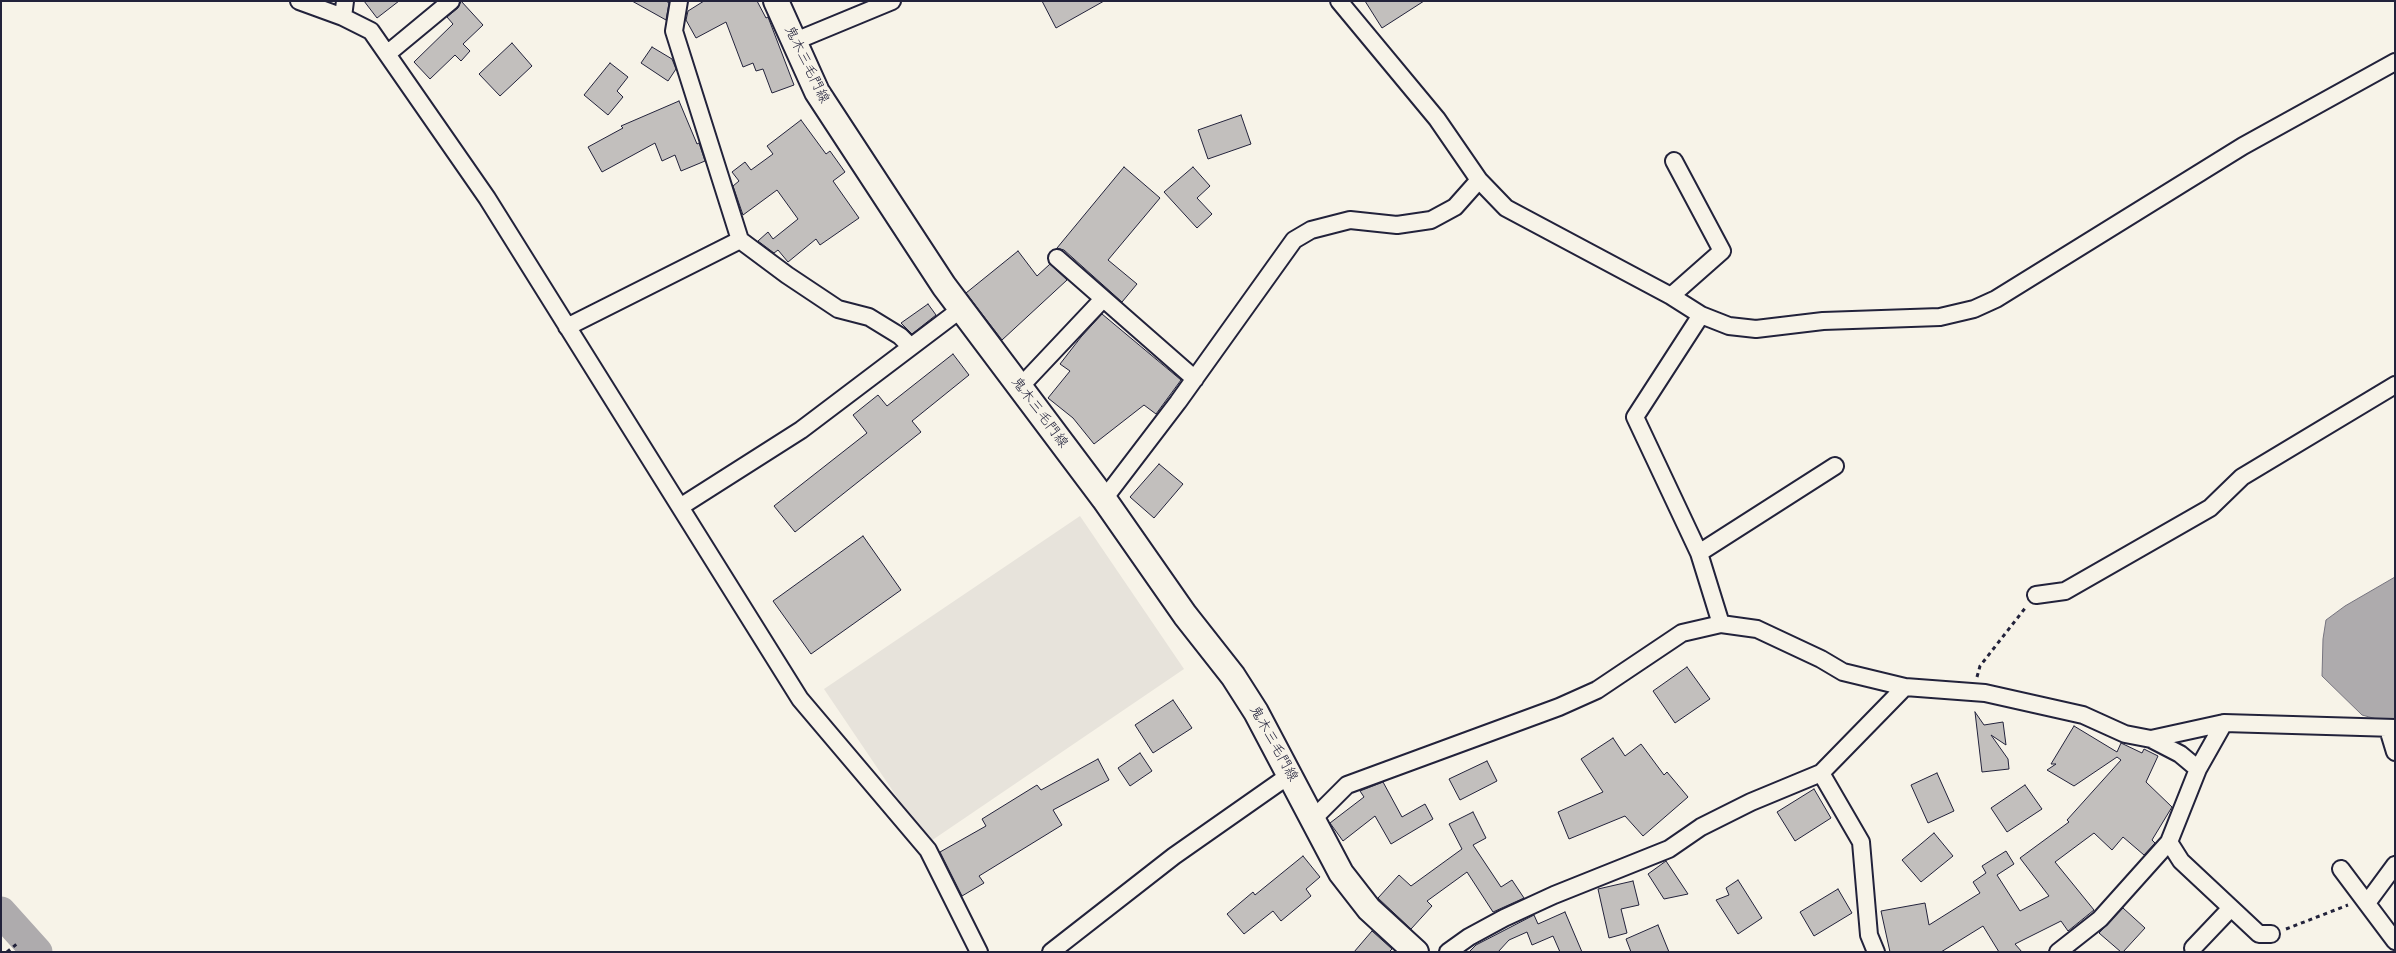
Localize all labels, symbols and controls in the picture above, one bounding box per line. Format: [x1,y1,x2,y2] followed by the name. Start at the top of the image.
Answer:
[780,24,832,106] street label: 鬼木三毛門線
[1007,374,1071,452] street label: 鬼木三毛門線
[1245,703,1301,785] street label: 鬼木三毛門線

